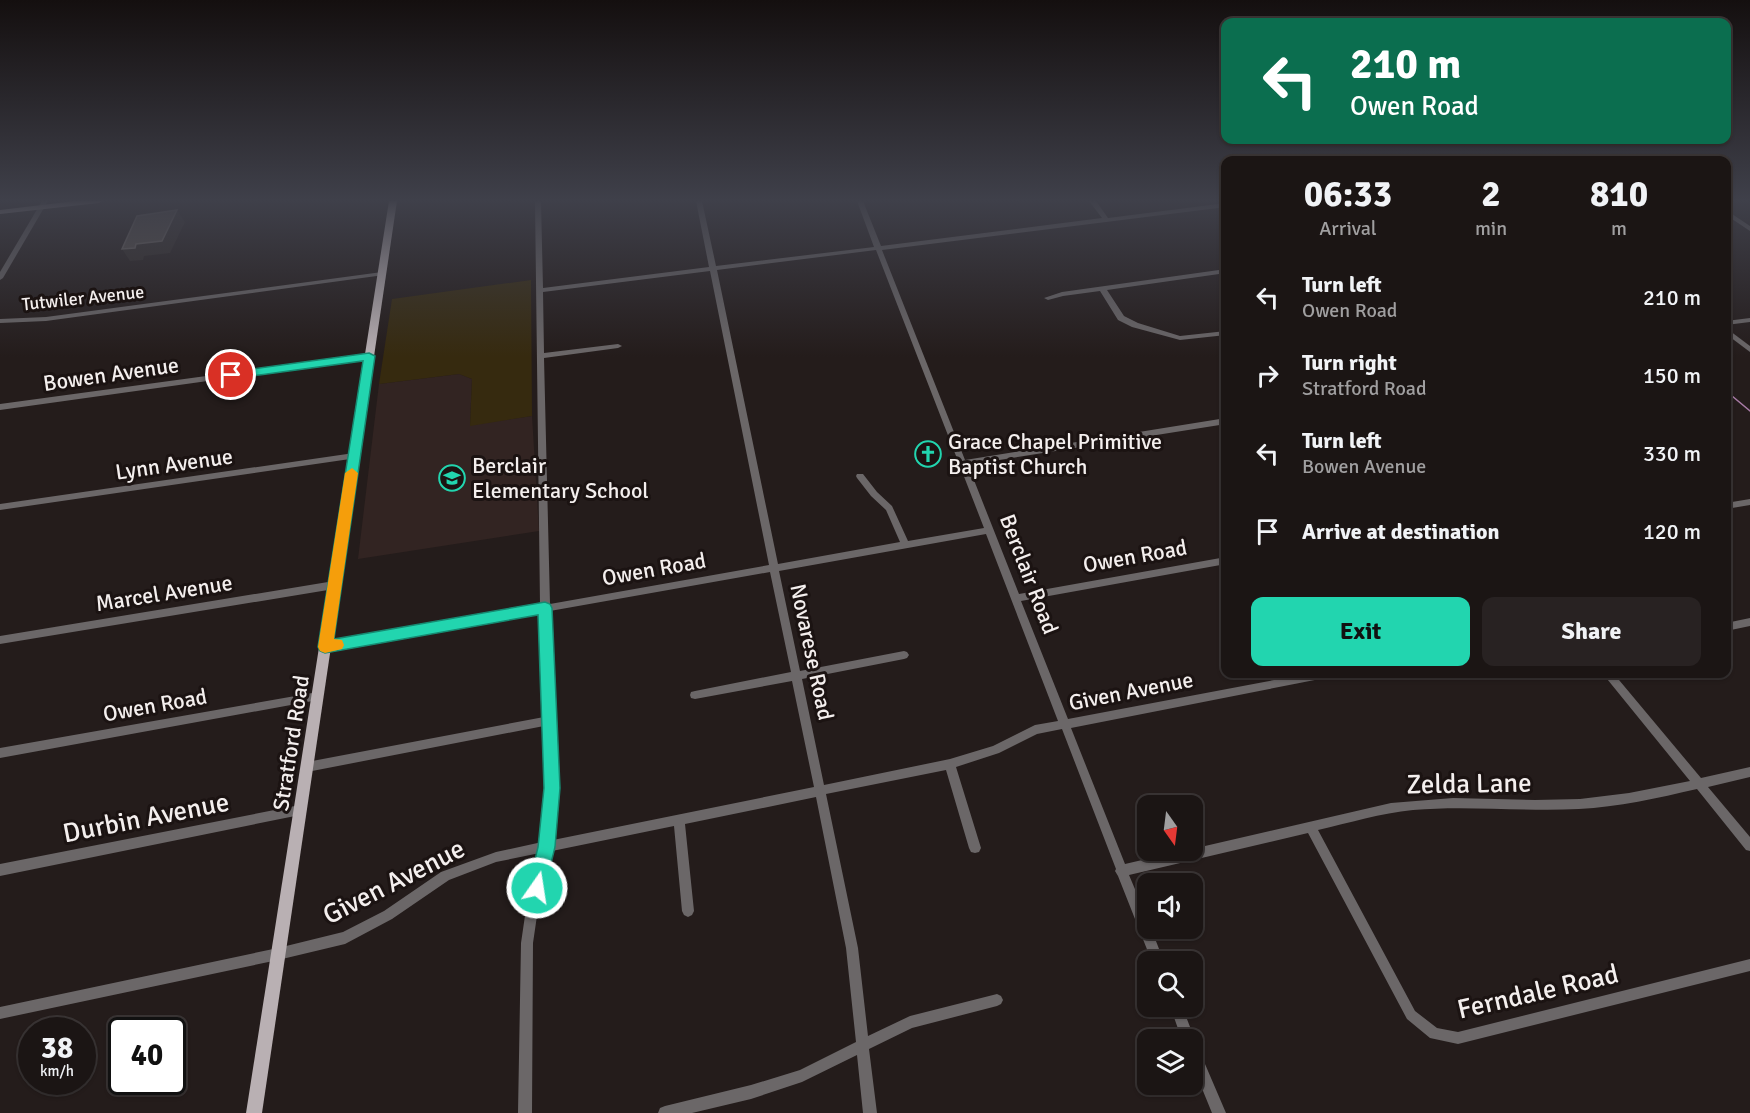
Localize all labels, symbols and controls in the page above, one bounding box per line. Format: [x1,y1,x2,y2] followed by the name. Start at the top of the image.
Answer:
[1350,39,1461,90] text: 210 m
[1251,42,1329,120] icon: left
[1350,90,1479,123] text: Owen Road
[1304,172,1392,217] text: 06:33
[1481,172,1501,217] text: 2
[1590,172,1648,217] text: 810
[1319,216,1377,241] text: Arrival
[1475,216,1507,241] text: min
[1611,216,1627,241] text: m
[1302,271,1382,298] text: Turn left
[21,281,145,315] street label: Tutwiler Avenue
[1251,281,1284,314] icon: left
[1643,284,1701,311] text: 210 m
[1302,298,1397,323] text: Owen Road
[205,349,256,400] pin
[1302,349,1397,376] text: Turn right
[41,351,181,397] street label: Bowen Avenue
[214,358,247,391] icon: arrive
[1251,359,1284,392] icon: right
[1643,362,1701,389] text: 150 m
[1302,376,1427,401] text: Stratford Road
[1302,427,1382,454] text: Turn left
[948,428,1162,480] place label: Grace Chapel Primitive Baptist Church
[1251,437,1284,470] icon: left
[913,439,943,469] church icon: Grace Chapel Primitive Baptist Church
[1643,440,1701,467] text: 330 m
[114,442,234,486] street label: Lynn Avenue
[472,452,649,504] place label: Berclair Elementary School
[1302,454,1426,479] text: Bowen Avenue
[437,463,467,493] school or university icon: Berclair Elementary School
[994,510,1064,638] street label: Berclair Road
[1251,515,1284,548] icon: arrive
[1302,518,1499,545] text: Arrive at destination
[1643,518,1701,545] text: 120 m
[1081,534,1189,578] street label: Owen Road
[600,547,708,591] street label: Owen Road
[94,569,234,617] street label: Marcel Avenue
[784,581,840,723] street label: Novarese Road
[1251,597,1470,666] button: Exit
[1482,597,1701,666] button: Share
[1066,666,1196,716] street label: Given Avenue
[267,673,315,813] street label: Stratford Road
[101,683,209,727] street label: Owen Road
[1406,766,1532,802] street label: Zelda Lane
[60,786,232,850] street label: Durbin Avenue
[1137,795,1203,861] north arrow
[1137,795,1203,1095] map controls
[317,832,471,932] street label: Given Avenue
[505,856,569,920] position arrow
[1137,873,1203,939] button: sound
[1137,951,1203,1017] button: search
[1454,957,1622,1027] street label: Ferndale Road
[108,1017,186,1095] speed limit sign: 40
[1137,1029,1203,1095] button: layers
[41,1030,73,1067] text: 38
[40,1062,74,1080] text: km/h

